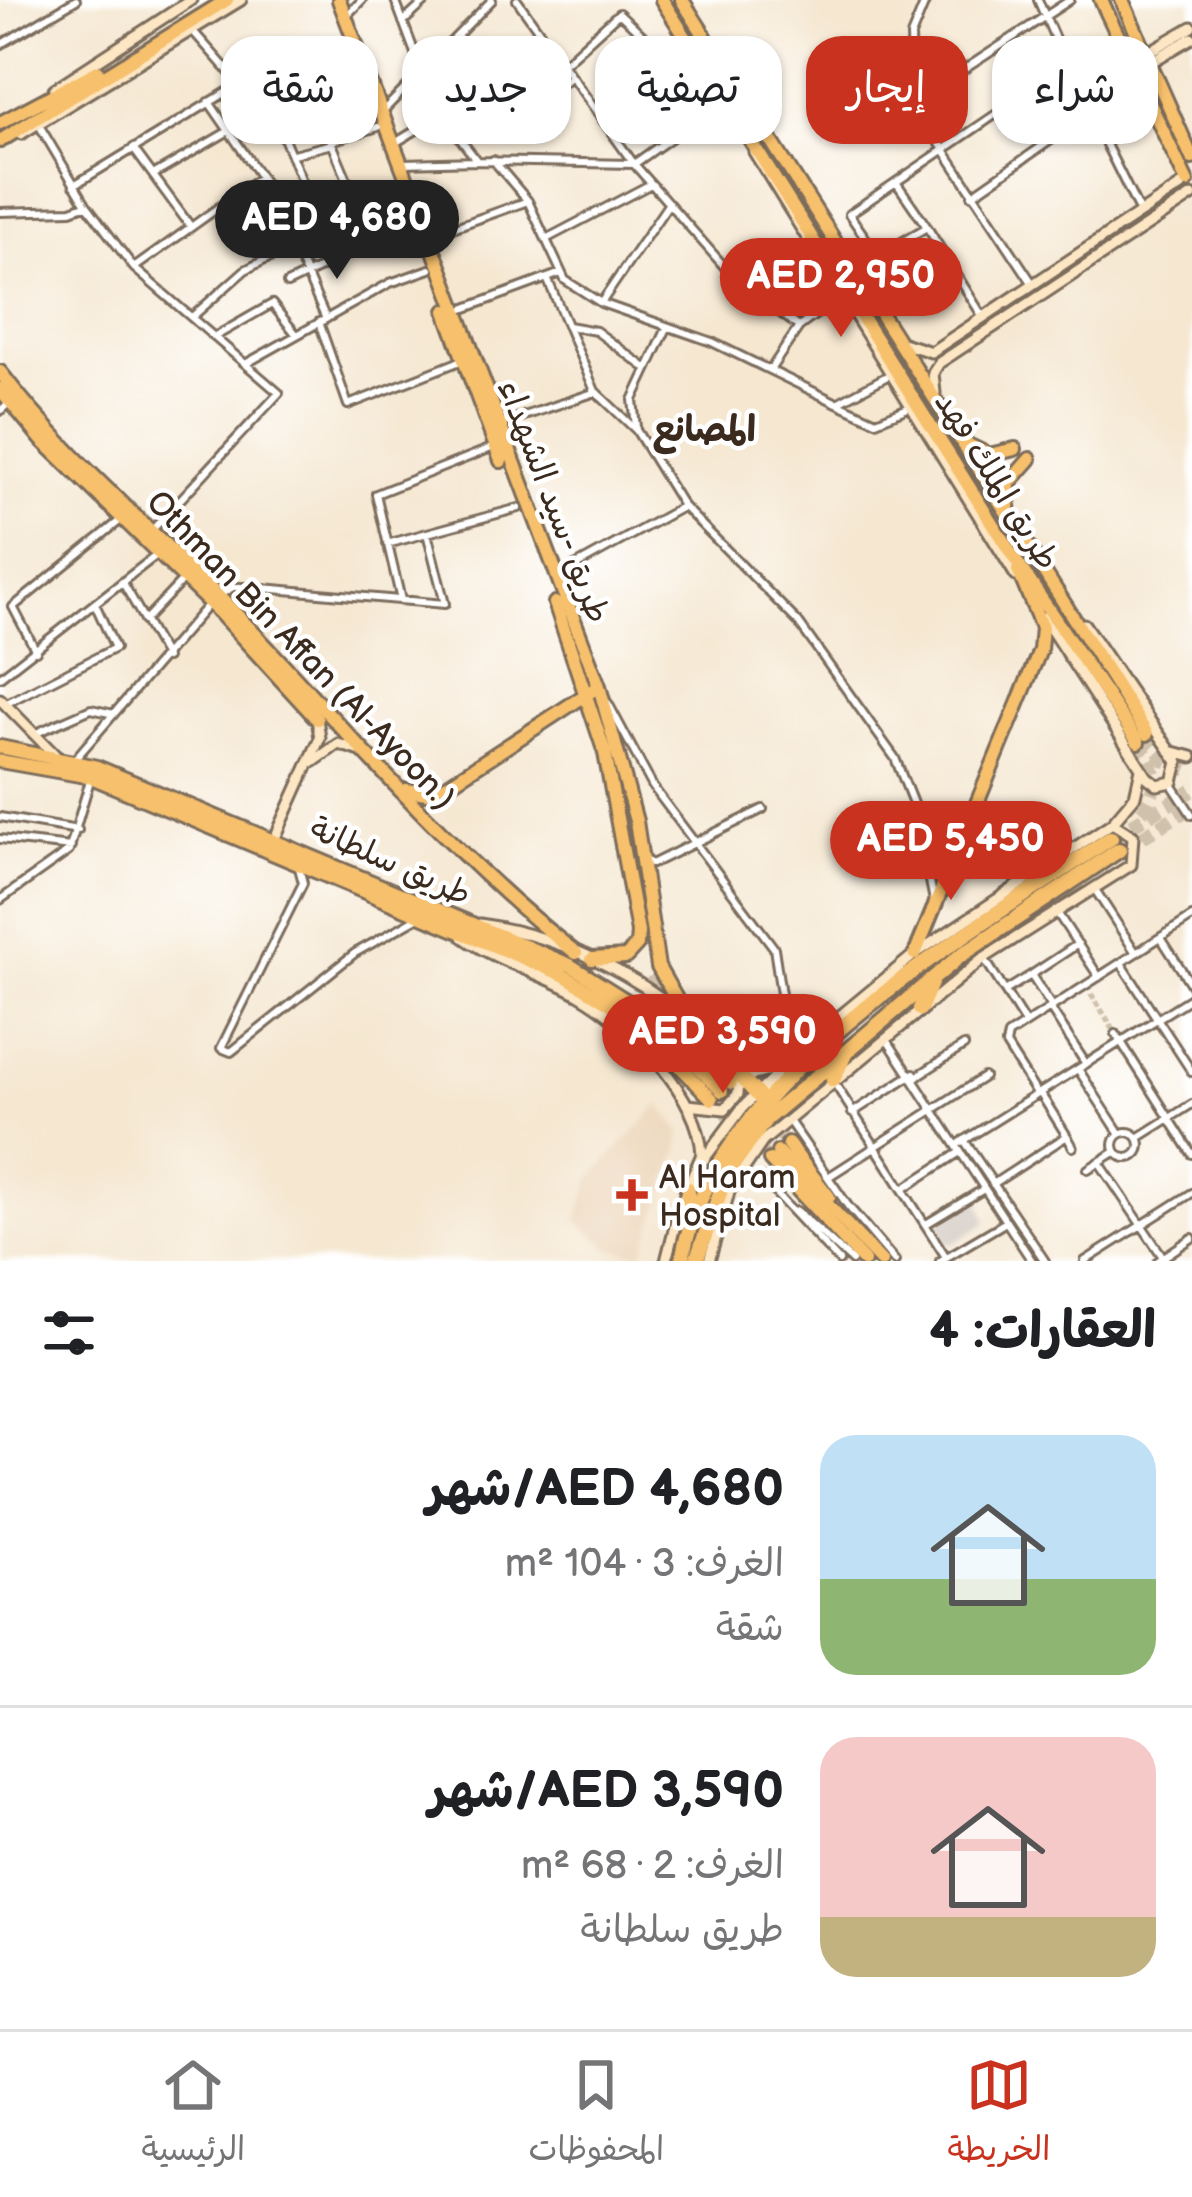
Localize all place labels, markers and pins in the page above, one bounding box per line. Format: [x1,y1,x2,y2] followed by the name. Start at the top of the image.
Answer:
[200,180,474,282] pin: AED 4,680
[704,238,978,340] pin: AED 2,950
[814,801,1088,903] pin: AED 5,450
[586,994,860,1096] pin: AED 3,590
[659,1158,795,1236] place label: Al Haram Hospital
[616,1179,648,1211] marker: Al Haram Hospital

